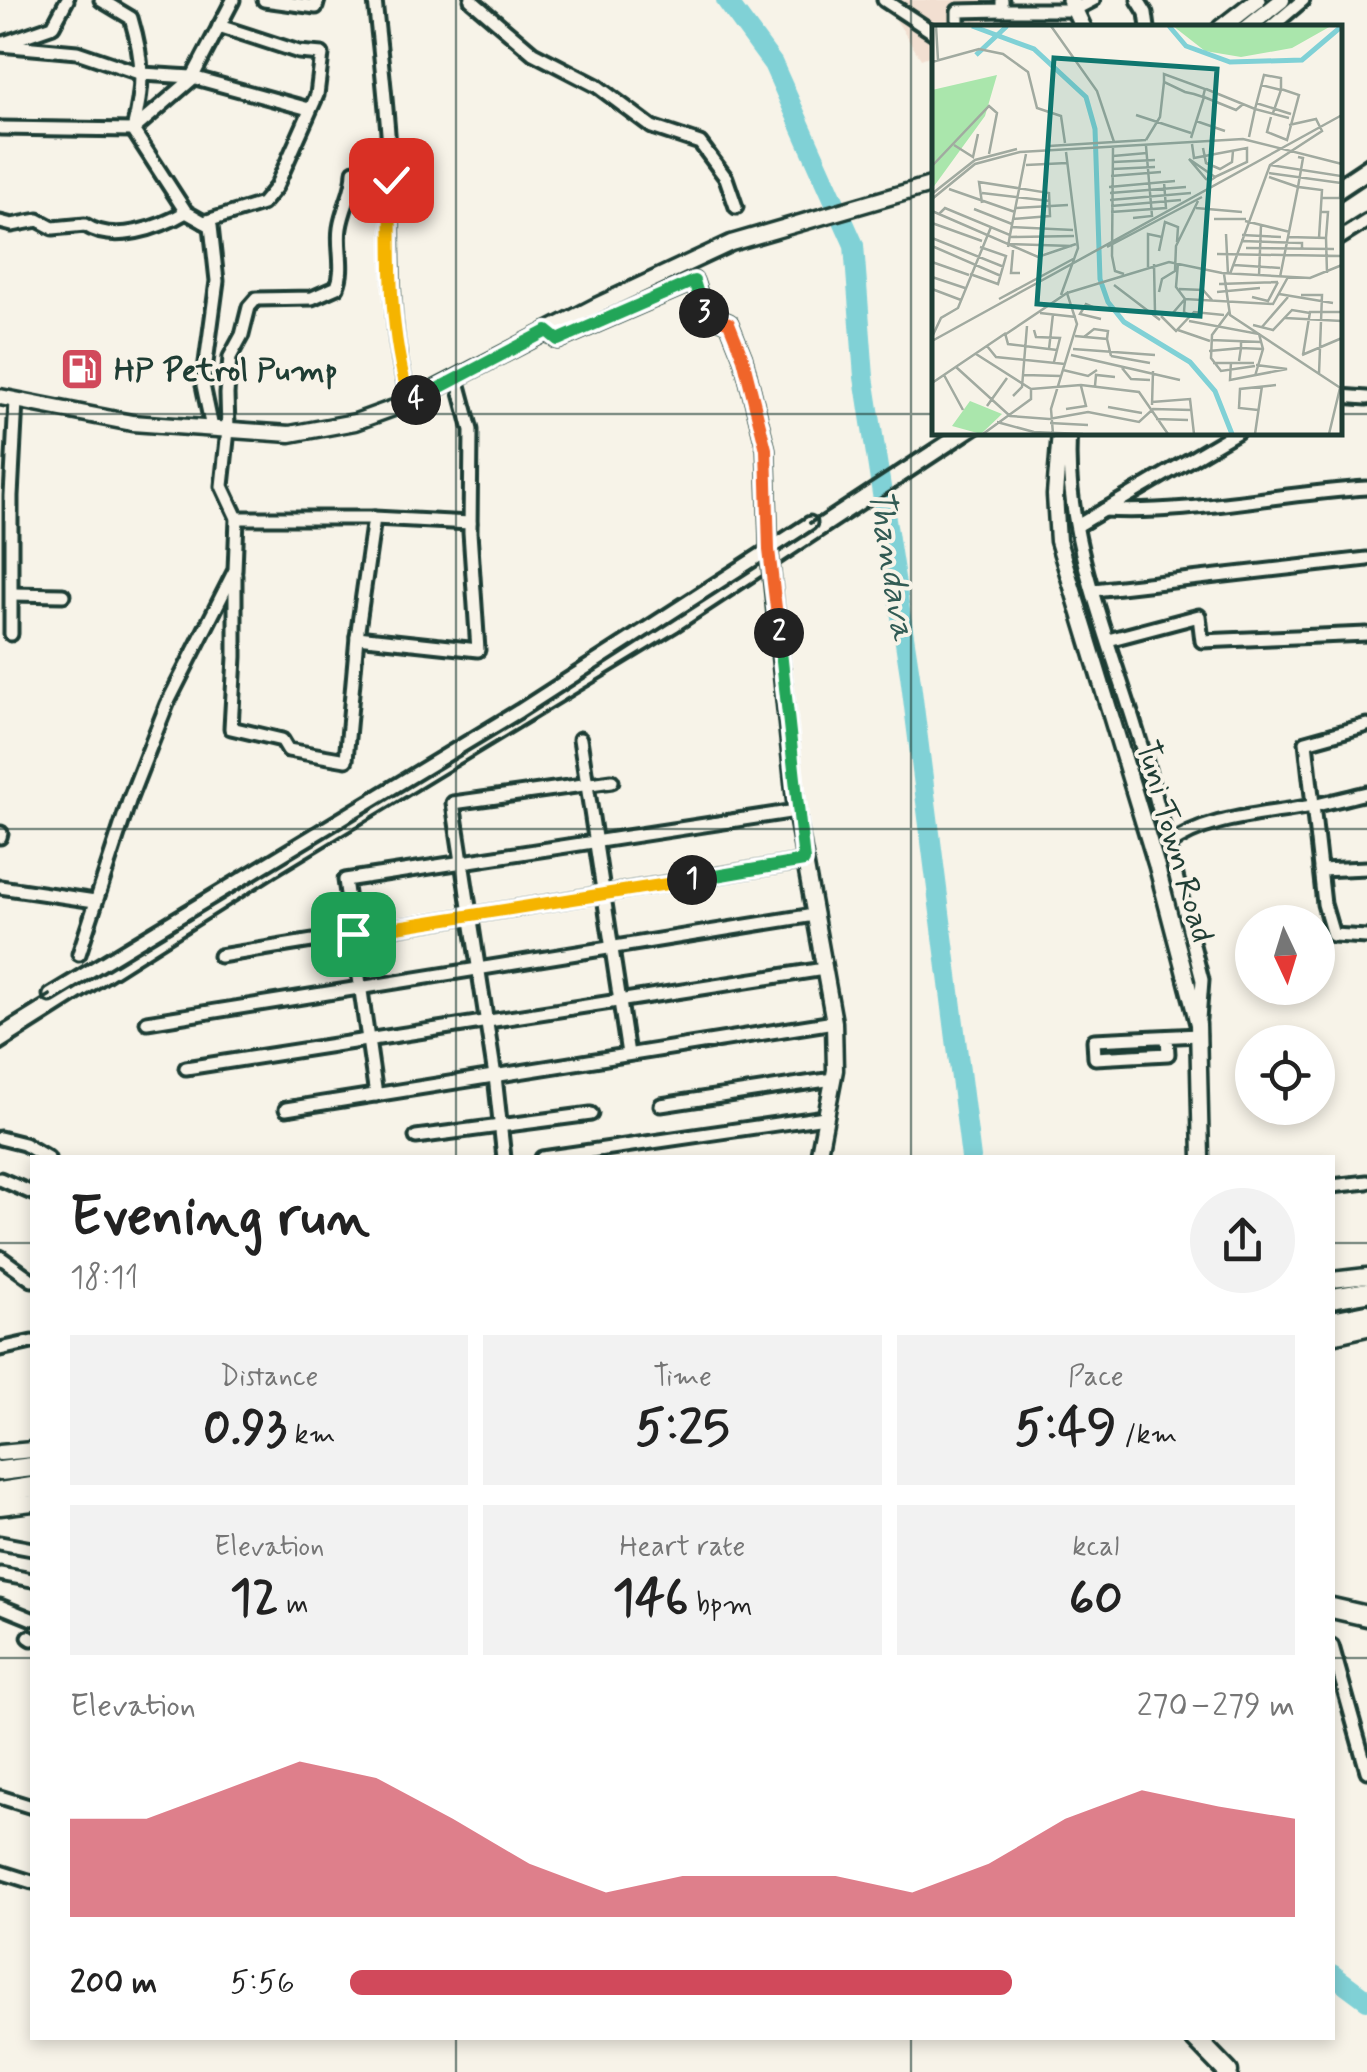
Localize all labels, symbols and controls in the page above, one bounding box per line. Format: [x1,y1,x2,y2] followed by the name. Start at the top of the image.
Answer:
[932,25,1342,435] inset map
[349,138,434,223] pin
[364,153,419,208] icon: check
[679,288,729,338] pin: 3
[698,294,710,331] text: 3
[59,346,105,392] fuel station icon: HP Petrol Pump
[114,350,338,392] place label: HP Petrol Pump
[391,375,441,425] pin: 4
[408,381,424,418] text: 4
[856,485,926,644] water label: Thandava
[754,608,804,658] pin: 2
[772,614,786,651] text: 2
[1125,736,1223,947] street label: Tuni Town Road
[667,855,717,905] pin: 1
[686,861,698,898] text: 1
[311,892,396,977] pin
[1235,905,1335,1005] north arrow
[1235,905,1335,1125] map controls
[326,907,381,962] icon: arrive
[1235,1025,1335,1125] button: locate
[70,1183,370,1255] text: Evening run
[1190,1188,1295,1293] button: share
[70,1257,138,1299] text: 18:11
[220,1359,318,1396] text: Distance
[653,1359,712,1396] text: Time
[1068,1359,1124,1396] text: Pace
[203,1396,287,1462] text: 0.93
[635,1396,730,1462] text: 5:25
[1014,1396,1117,1462] text: 5:49
[287,1417,335,1454] text: km
[1117,1417,1177,1454] text: /km
[214,1529,324,1566] text: Elevation
[620,1529,745,1566] text: Heart rate
[1072,1529,1119,1566] text: kcal
[230,1566,279,1632] text: 12
[612,1566,689,1632] text: 146
[1069,1566,1123,1632] text: 60
[279,1587,308,1624] text: m
[689,1587,753,1624] text: bpm
[70,1685,196,1727] text: Elevation
[1137,1685,1295,1727] text: 270–279 m
[70,1962,157,2004] text: 200 m
[230,1962,295,2004] text: 5:56

